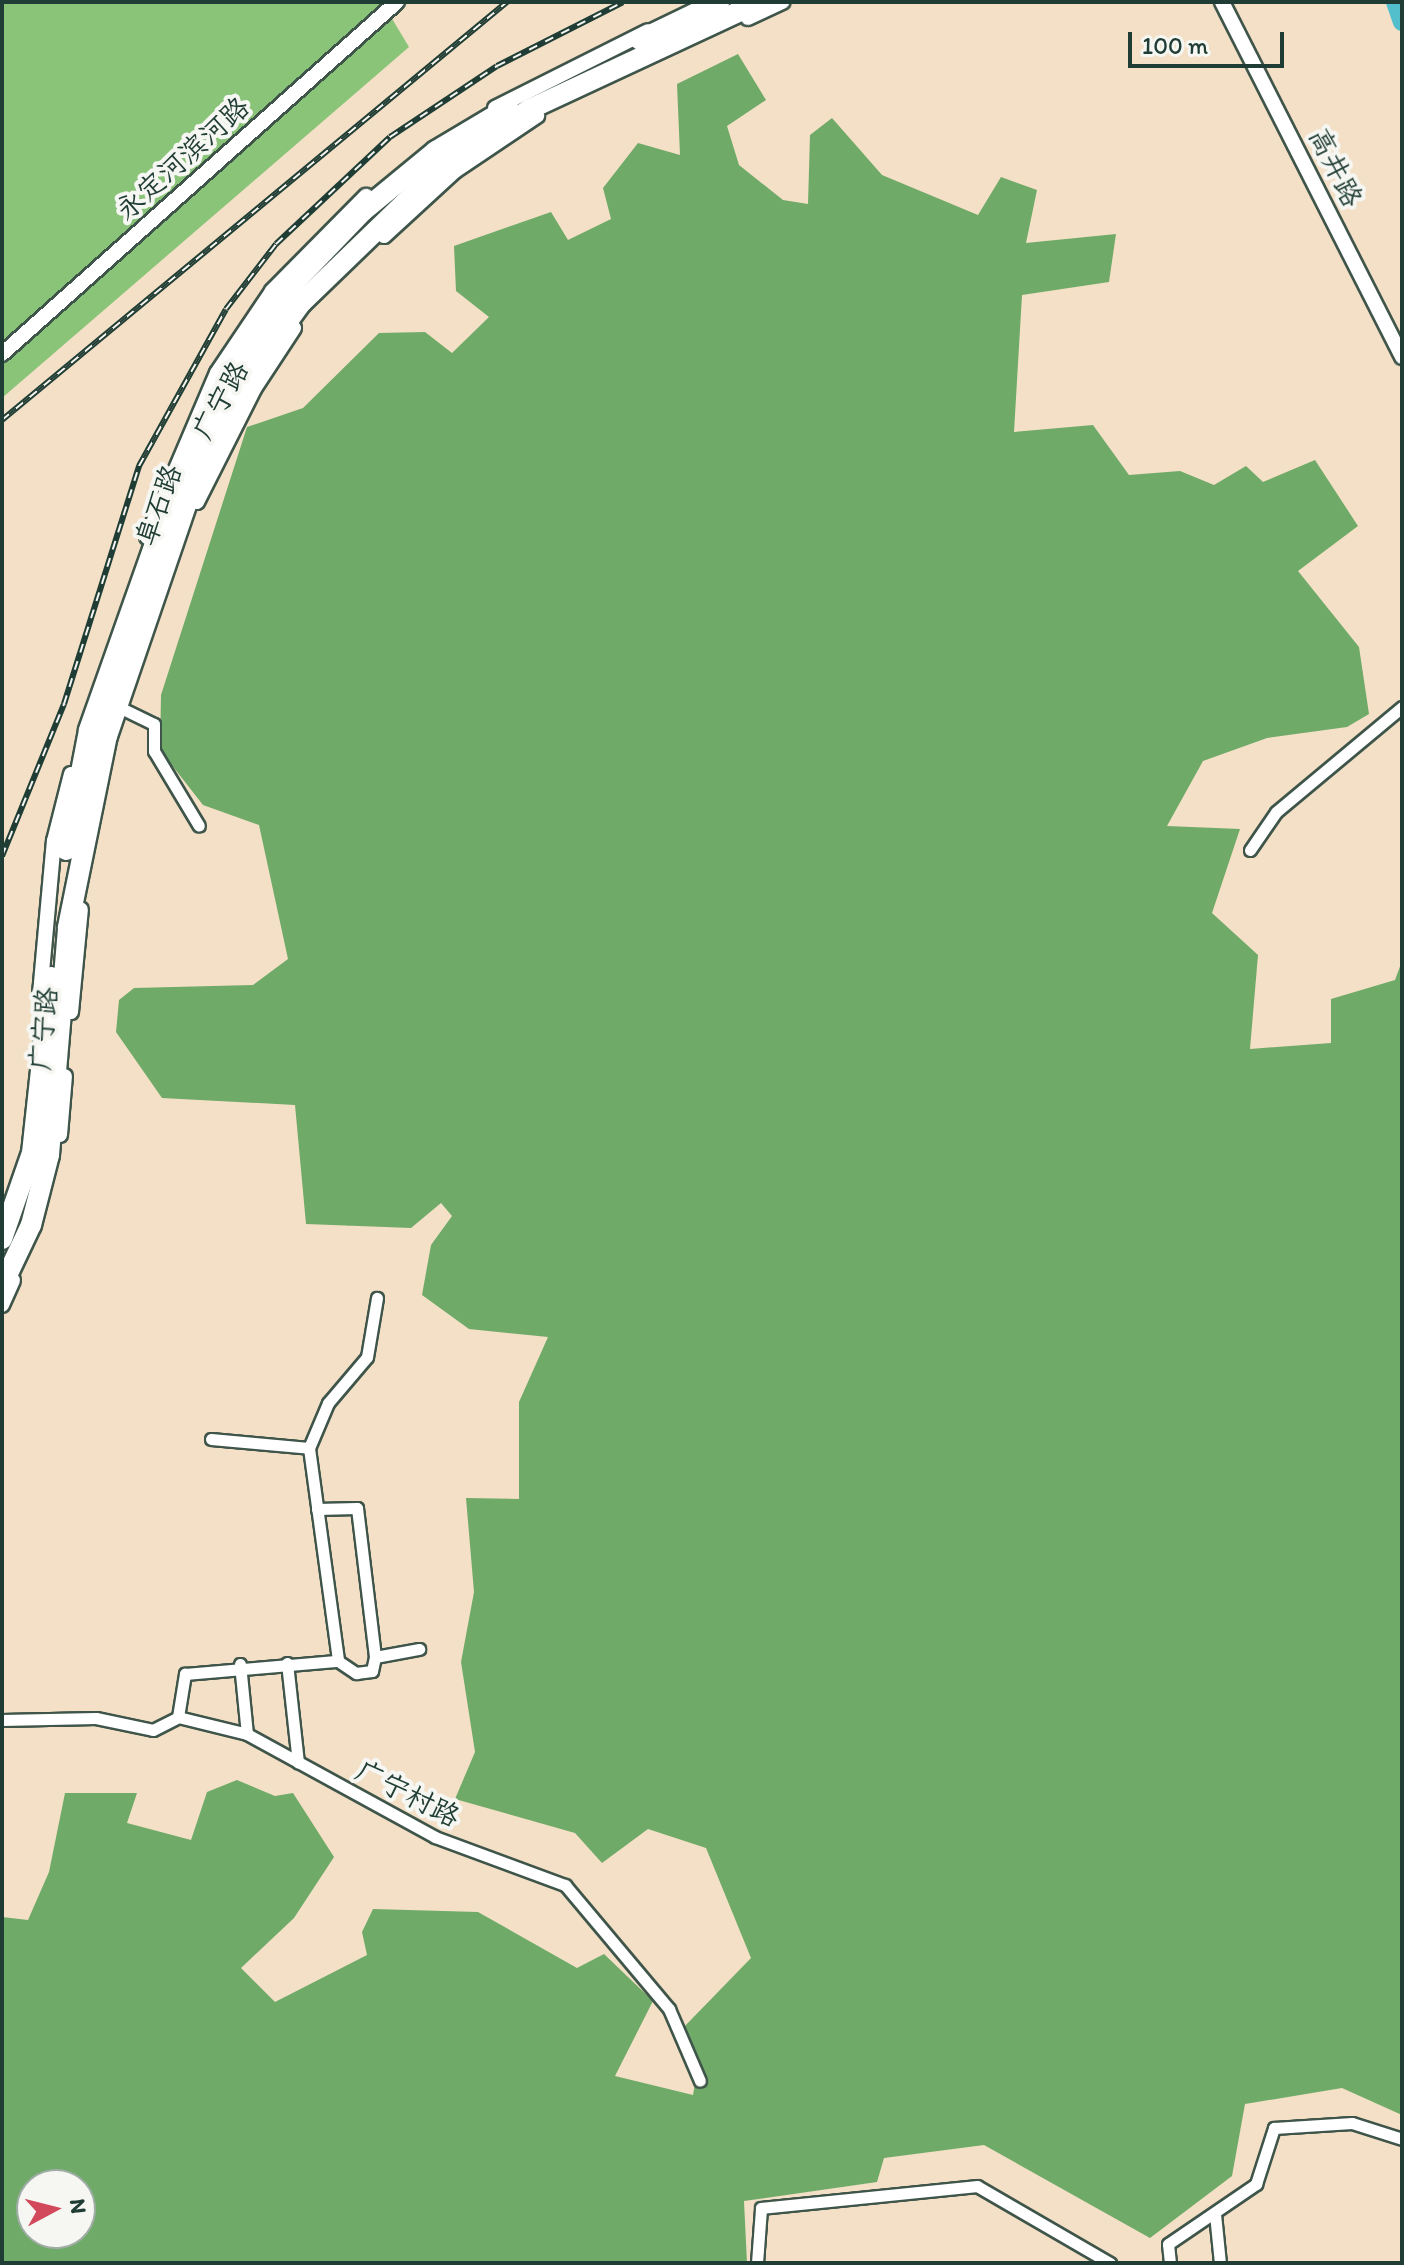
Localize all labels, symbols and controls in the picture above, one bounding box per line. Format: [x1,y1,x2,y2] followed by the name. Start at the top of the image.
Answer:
[1132,16,1288,66] scale bar
[1142,31,1208,60] text: 100 m
[108,89,256,227] street label: 永定河滨河路
[1302,122,1370,212] street label: 高井路
[185,355,255,445] street label: 广宁路
[128,460,188,550] street label: 阜石路
[23,986,63,1072] street label: 广宁路
[350,1753,466,1833] street label: 广宁村路
[16,2169,96,2249] north arrow
[64,2197,93,2215] text: N

